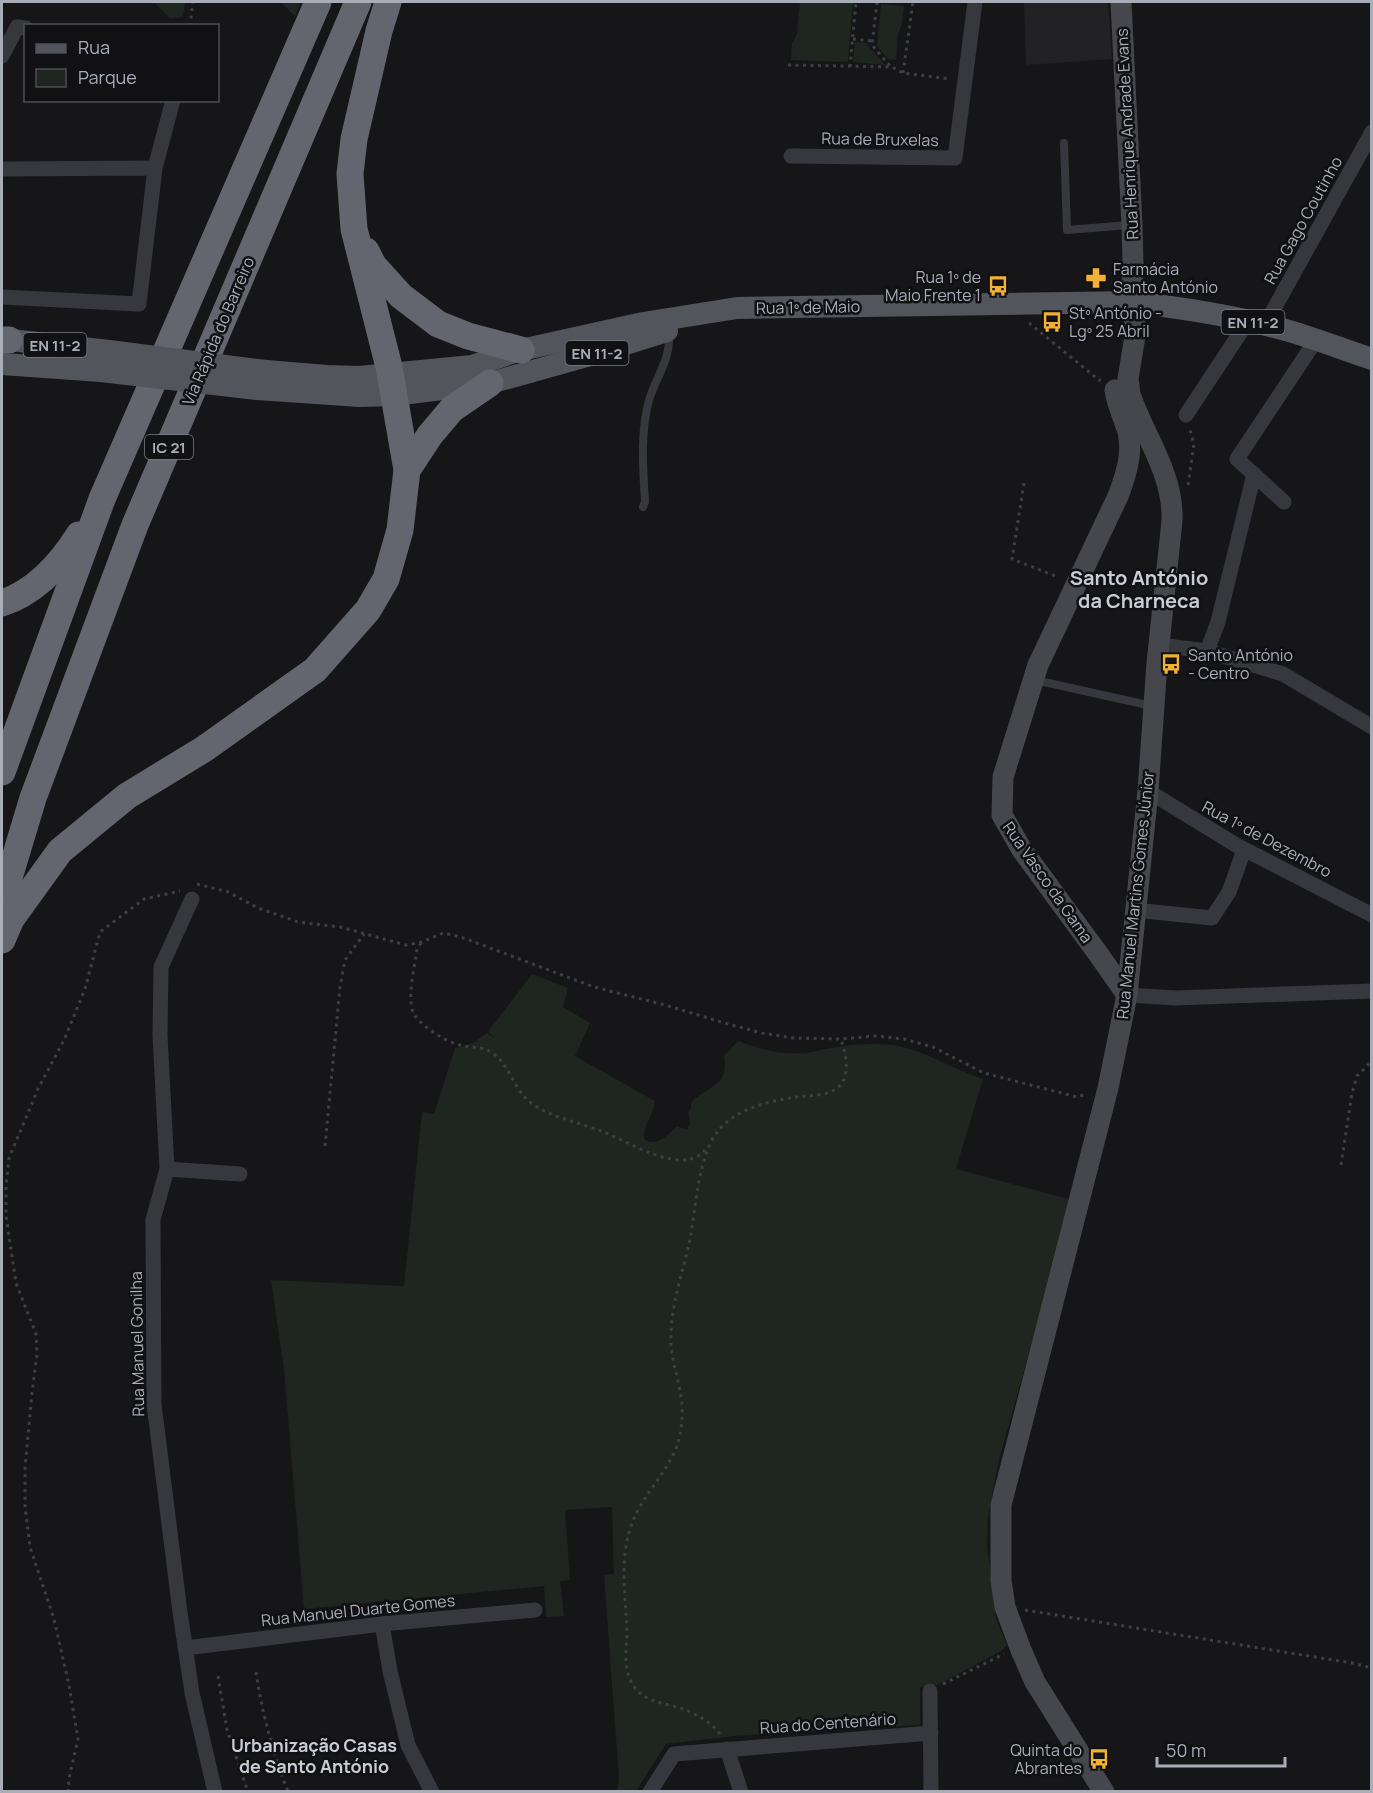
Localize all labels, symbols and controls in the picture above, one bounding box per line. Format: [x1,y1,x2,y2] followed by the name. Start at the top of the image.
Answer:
[24,24,219,102] legend
[1110,28,1144,240] street label: Rua Henrique Andrade Evans
[78,35,110,59] text: Rua
[78,65,137,89] text: Parque
[821,127,939,151] street label: Rua de Bruxelas
[1259,152,1347,288] street label: Rua Gago Coutinho
[177,253,259,409] street label: Via Rápida do Barreiro
[1113,258,1218,298] place label: Farmácia Santo António
[885,266,981,306] place label: Rua 1º de Maio Frente 1
[1084,266,1108,290] pharmacy icon: Farmácia Santo António
[986,274,1010,298] bus stop icon: Rua 1º de Maio Frente 1
[756,295,860,319] street label: Rua 1º de Maio
[1069,302,1162,342] place label: Stº António - Lgº 25 Abril
[1040,310,1064,334] bus stop icon: Stº António - Lgº 25 Abril
[1222,310,1284,334] road number: EN 11-2
[23,333,86,357] road number: EN 11-2
[566,341,628,365] road number: EN 11-2
[145,435,193,459] road number: IC 21
[1070,564,1208,614] district label: Santo António da Charneca
[1188,644,1293,684] place label: Santo António - Centro
[1159,652,1183,676] bus stop icon: Santo António - Centro
[1111,770,1159,1020] street label: Rua Manuel Martins Gomes Júnior
[1198,796,1336,882] street label: Rua 1º de Dezembro
[998,817,1098,947] street label: Rua Vasco da Gama
[125,1271,149,1417] street label: Rua Manuel Gonilha
[260,1589,456,1631] street label: Rua Manuel Duarte Gomes
[759,1707,897,1739] street label: Rua do Centenário
[1157,1730,1284,1768] scale bar
[231,1733,397,1778] district label: Urbanização Casas de Santo António
[1166,1738,1206,1762] text: 50 m
[1010,1739,1082,1779] place label: Quinta do Abrantes
[1087,1747,1111,1771] bus stop icon: Quinta do Abrantes

